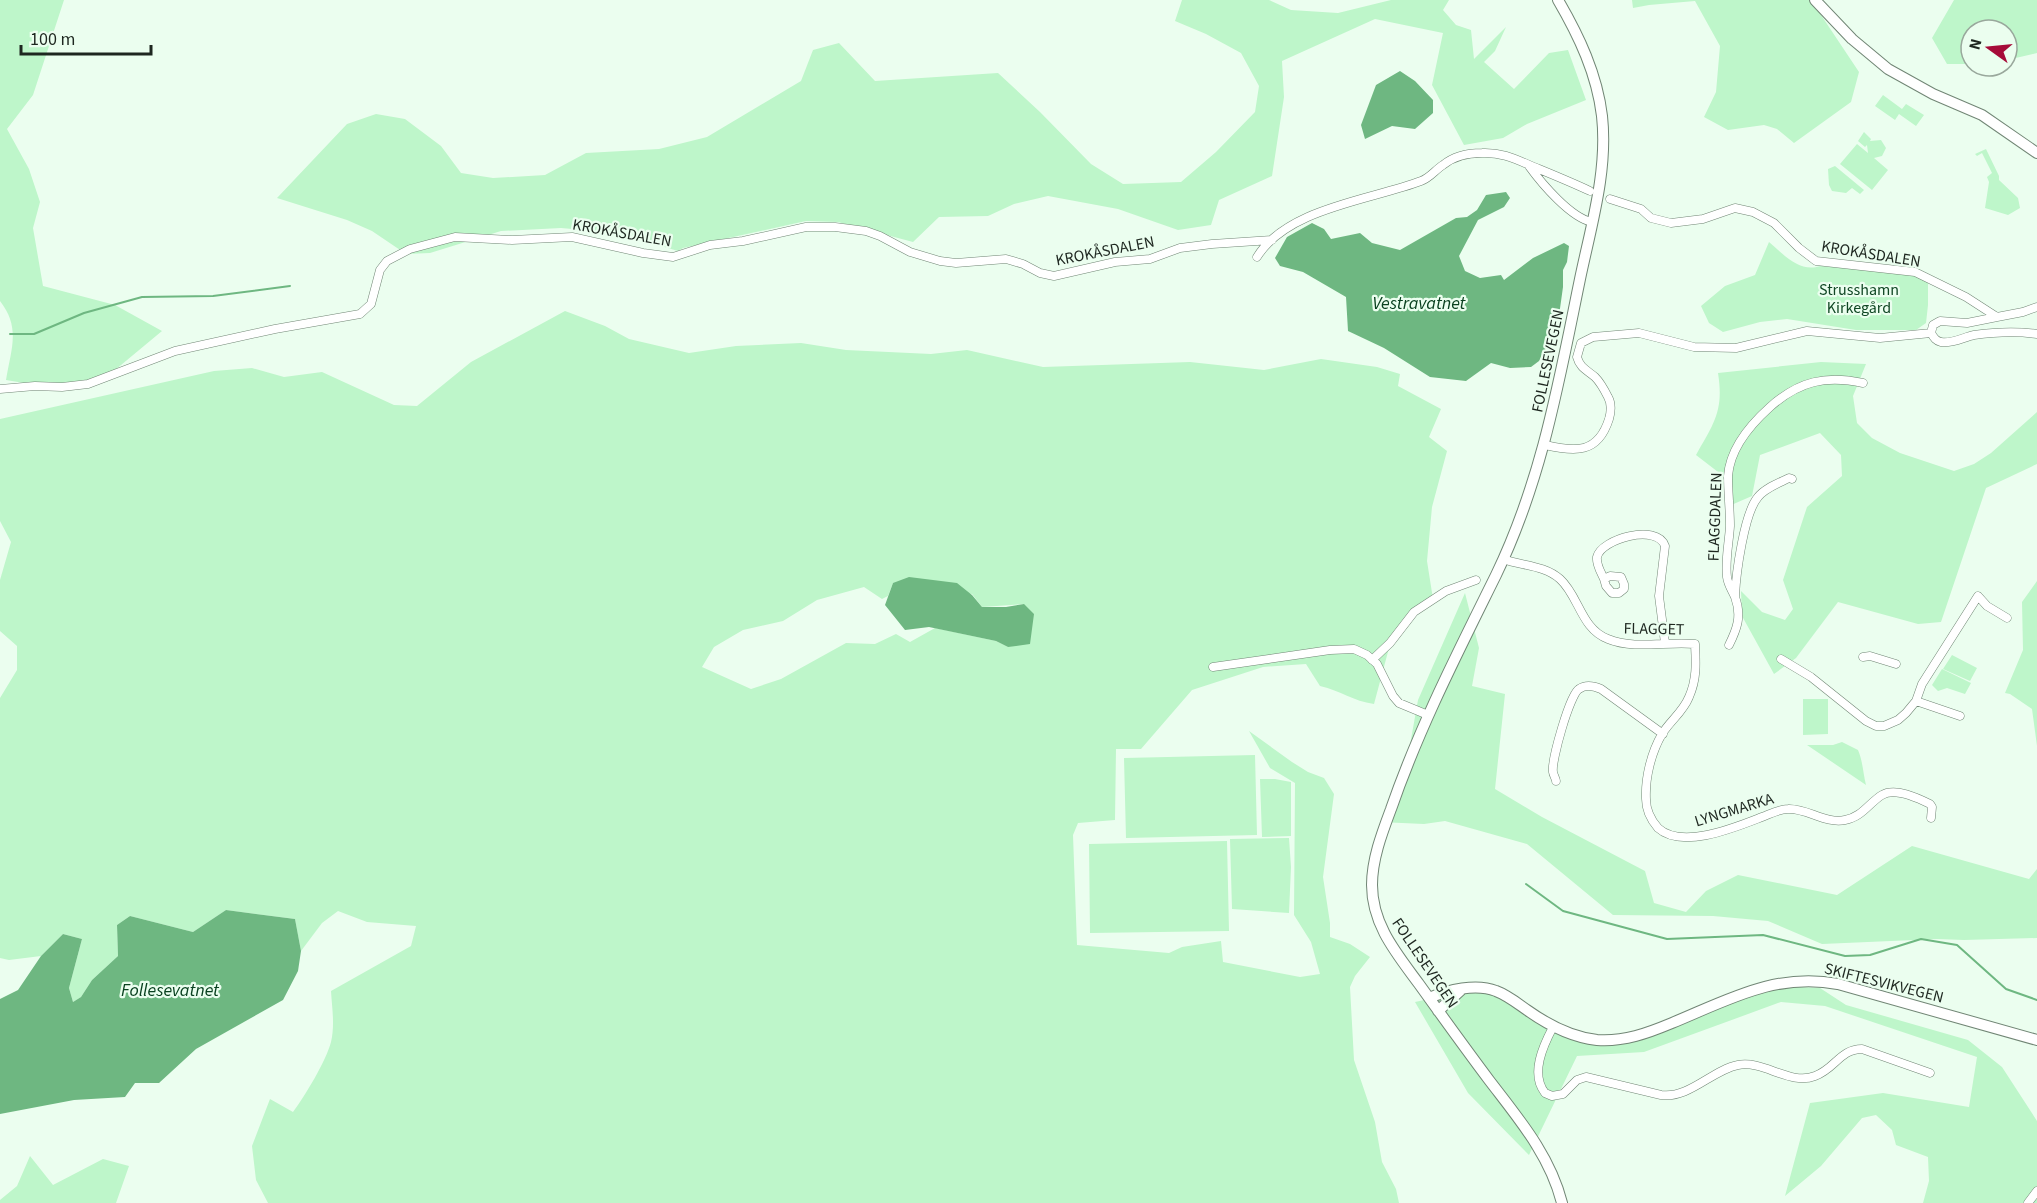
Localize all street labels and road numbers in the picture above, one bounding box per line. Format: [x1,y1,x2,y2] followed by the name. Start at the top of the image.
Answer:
[571,213,673,253] street label: KROKÅSDALEN
[1054,231,1156,271] street label: KROKÅSDALEN
[1820,235,1922,273] street label: KROKÅSDALEN
[1526,308,1570,414] street label: FOLLESEVEGEN
[1702,472,1728,562] street label: FLAGGDALEN
[1623,617,1685,641] street label: FLAGGET
[1692,787,1777,832] street label: LYNGMARKA
[1387,913,1463,1013] street label: FOLLESEVEGEN
[1822,958,1946,1008] street label: SKIFTESVIKVEGEN

